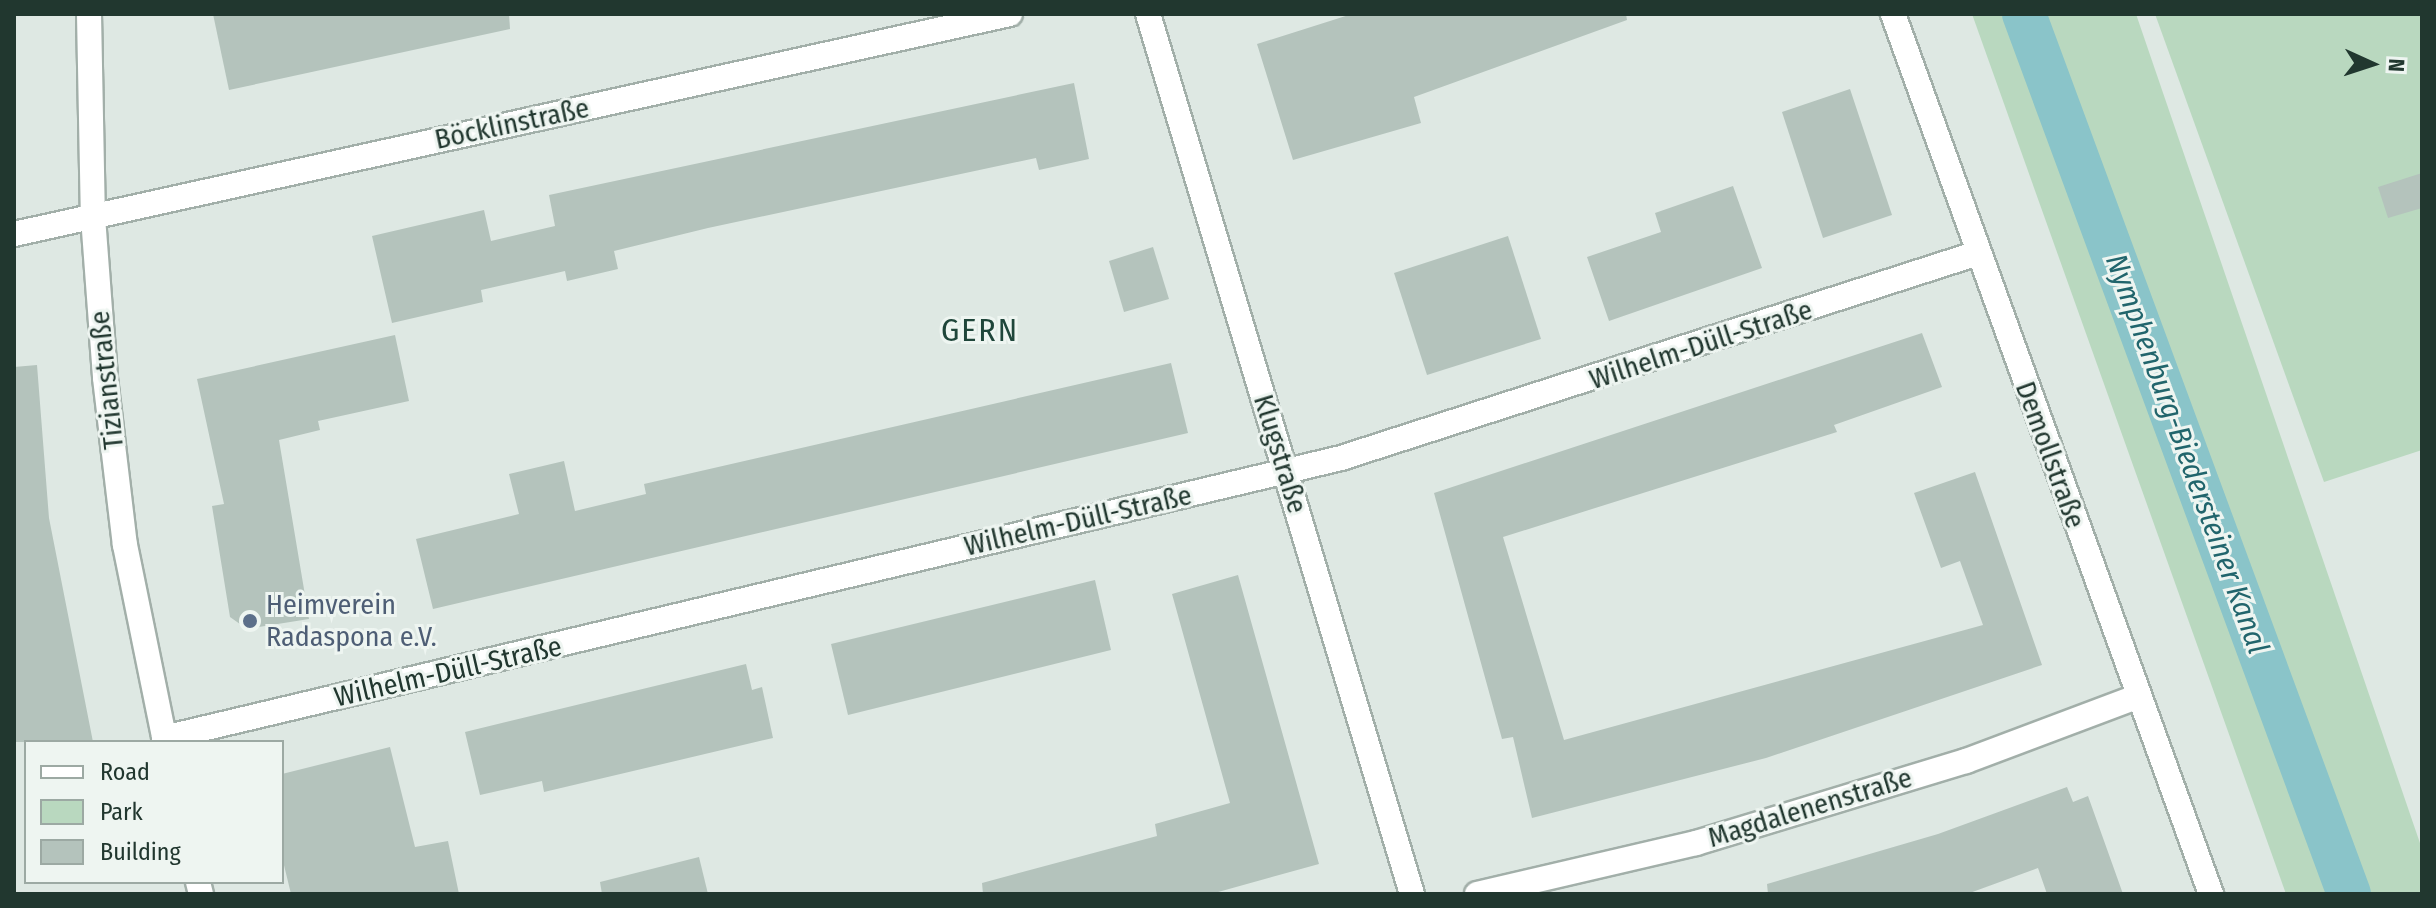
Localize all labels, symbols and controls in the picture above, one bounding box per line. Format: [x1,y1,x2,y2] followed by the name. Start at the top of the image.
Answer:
[2332,24,2412,104] north arrow
[2383,58,2410,73] text: N
[432,91,592,157] street label: Böcklinstraße
[2098,249,2276,659] water label: Nymphenburg-Biedersteiner Kanal
[1585,293,1817,397] street label: Wilhelm-Düll-Straße
[83,309,131,451] street label: Tizianstraße
[941,311,1019,349] district label: GERN
[2008,377,2092,533] street label: Demollstraße
[1246,391,1314,517] street label: Klugstraße
[961,478,1195,564] street label: Wilhelm-Düll-Straße
[266,588,437,654] place label: Heimverein Radaspona e.V.
[241,612,259,630] marker: Heimverein Radaspona e.V.
[331,629,565,715] street label: Wilhelm-Düll-Straße
[24,740,284,884] legend
[100,758,150,786] text: Road
[1704,761,1916,855] street label: Magdalenenstraße
[100,798,143,826] text: Park
[100,838,181,866] text: Building

